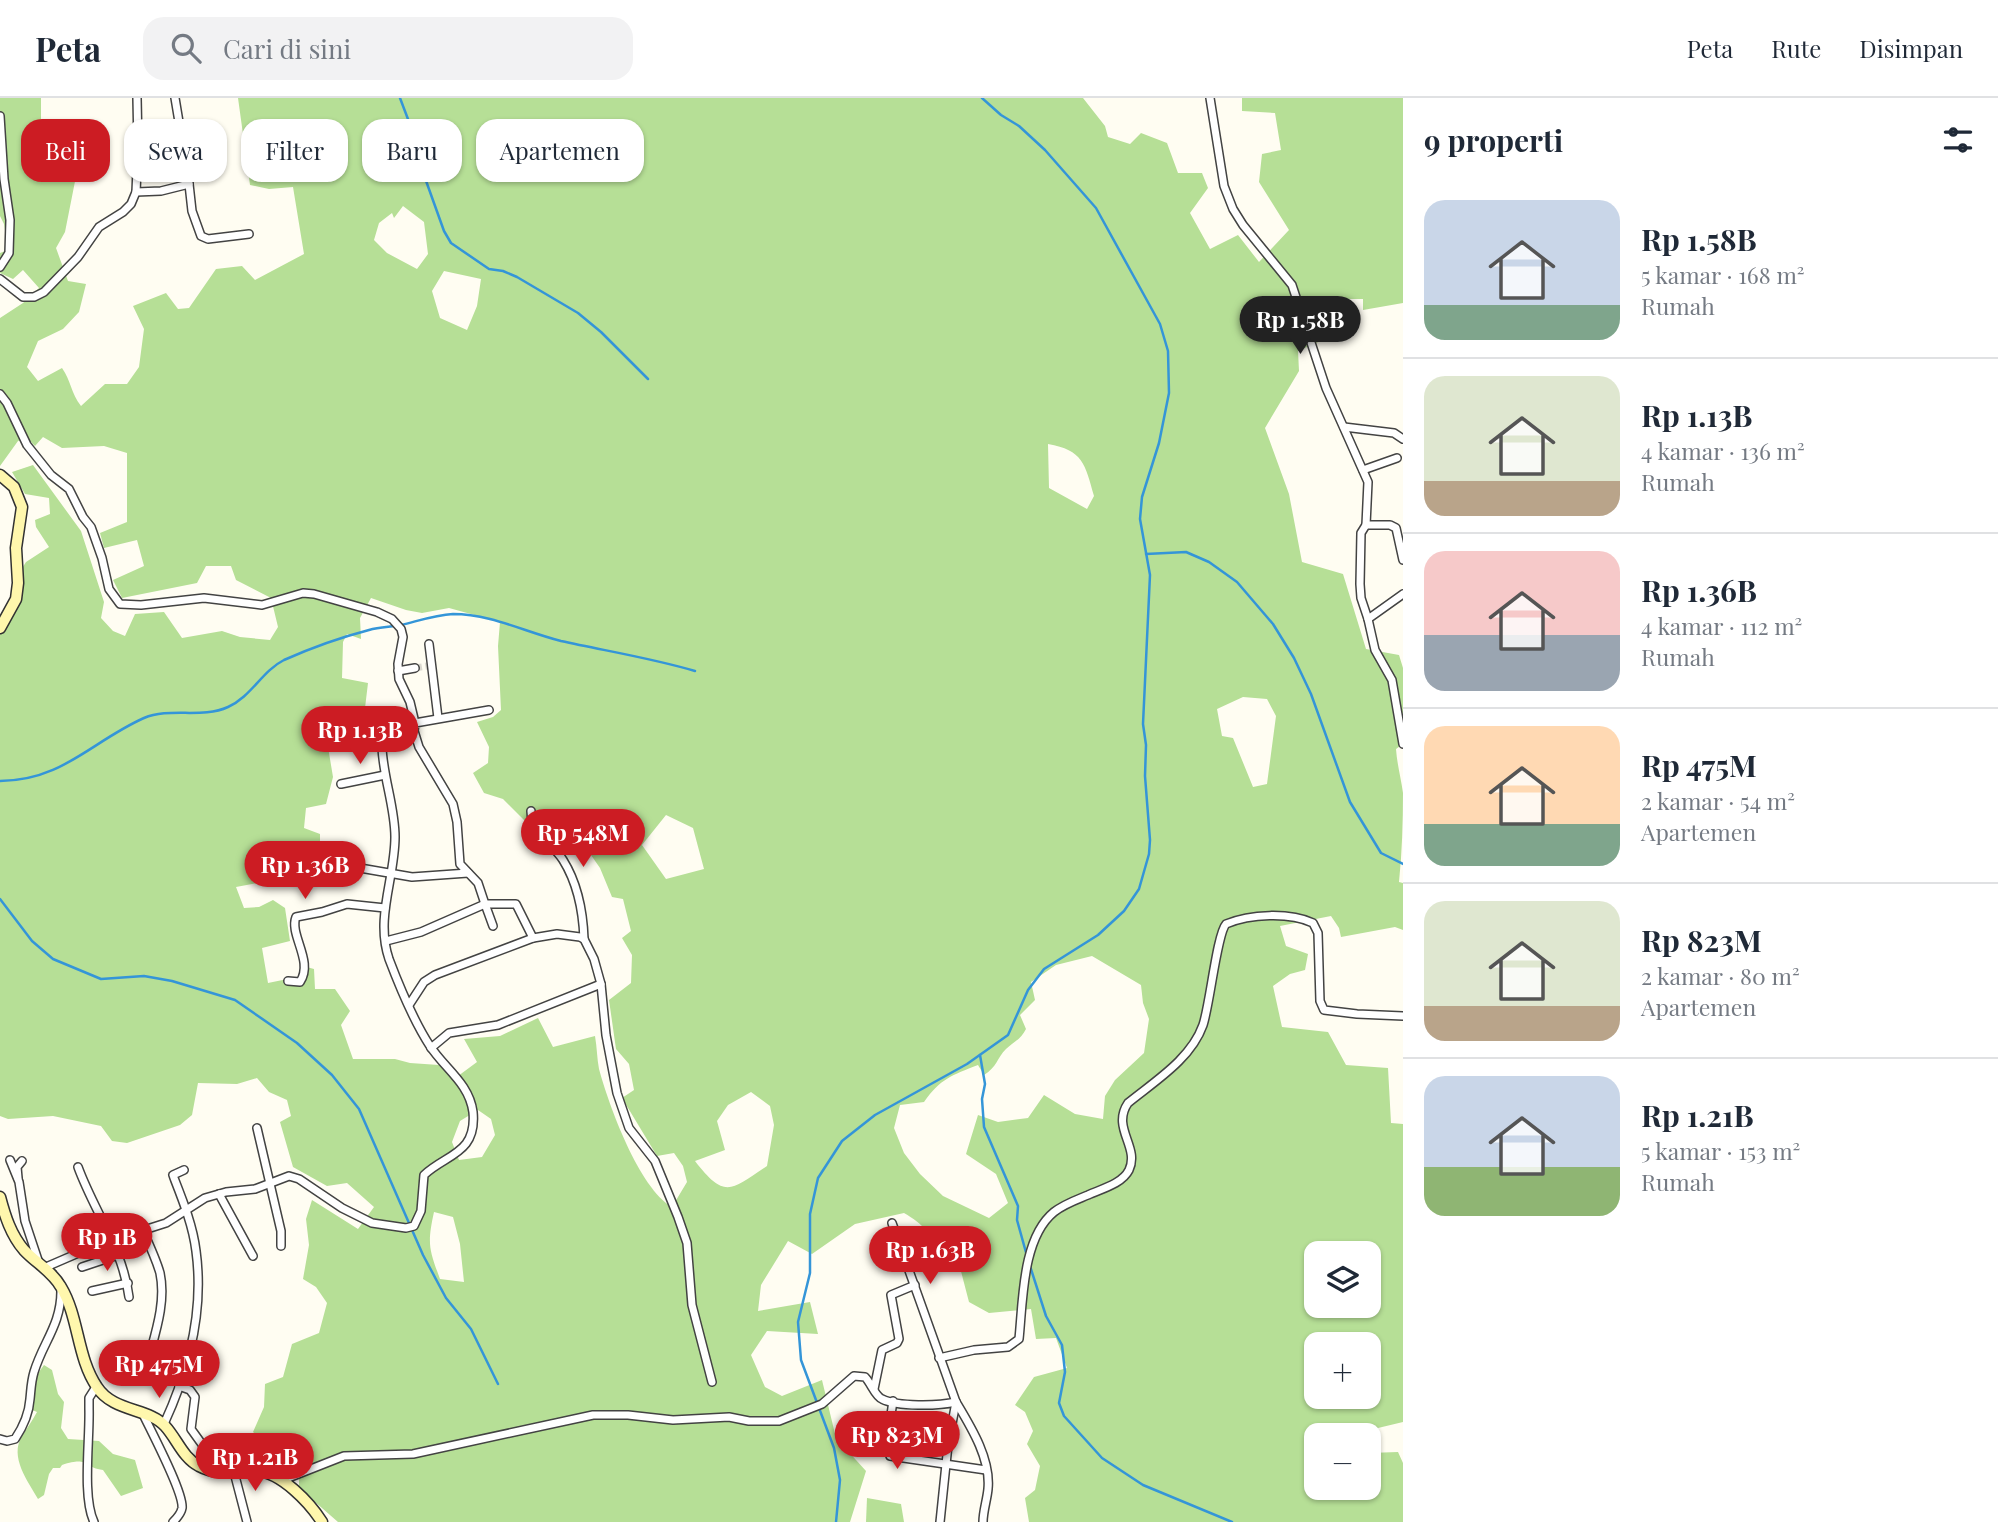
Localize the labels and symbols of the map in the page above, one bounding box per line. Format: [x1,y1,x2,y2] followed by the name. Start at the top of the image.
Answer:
[1228,296,1372,356] pin: Rp 1.58B
[288,706,432,766] pin: Rp 1.13B
[518,810,648,869] pin: Rp 548M
[233,842,377,901] pin: Rp 1.36B
[58,1214,156,1273] pin: Rp 1B
[858,1226,1002,1286] pin: Rp 1.63B
[94,1340,224,1400] pin: Rp 475M
[832,1412,962,1471] pin: Rp 823M
[183,1434,327,1493] pin: Rp 1.21B

